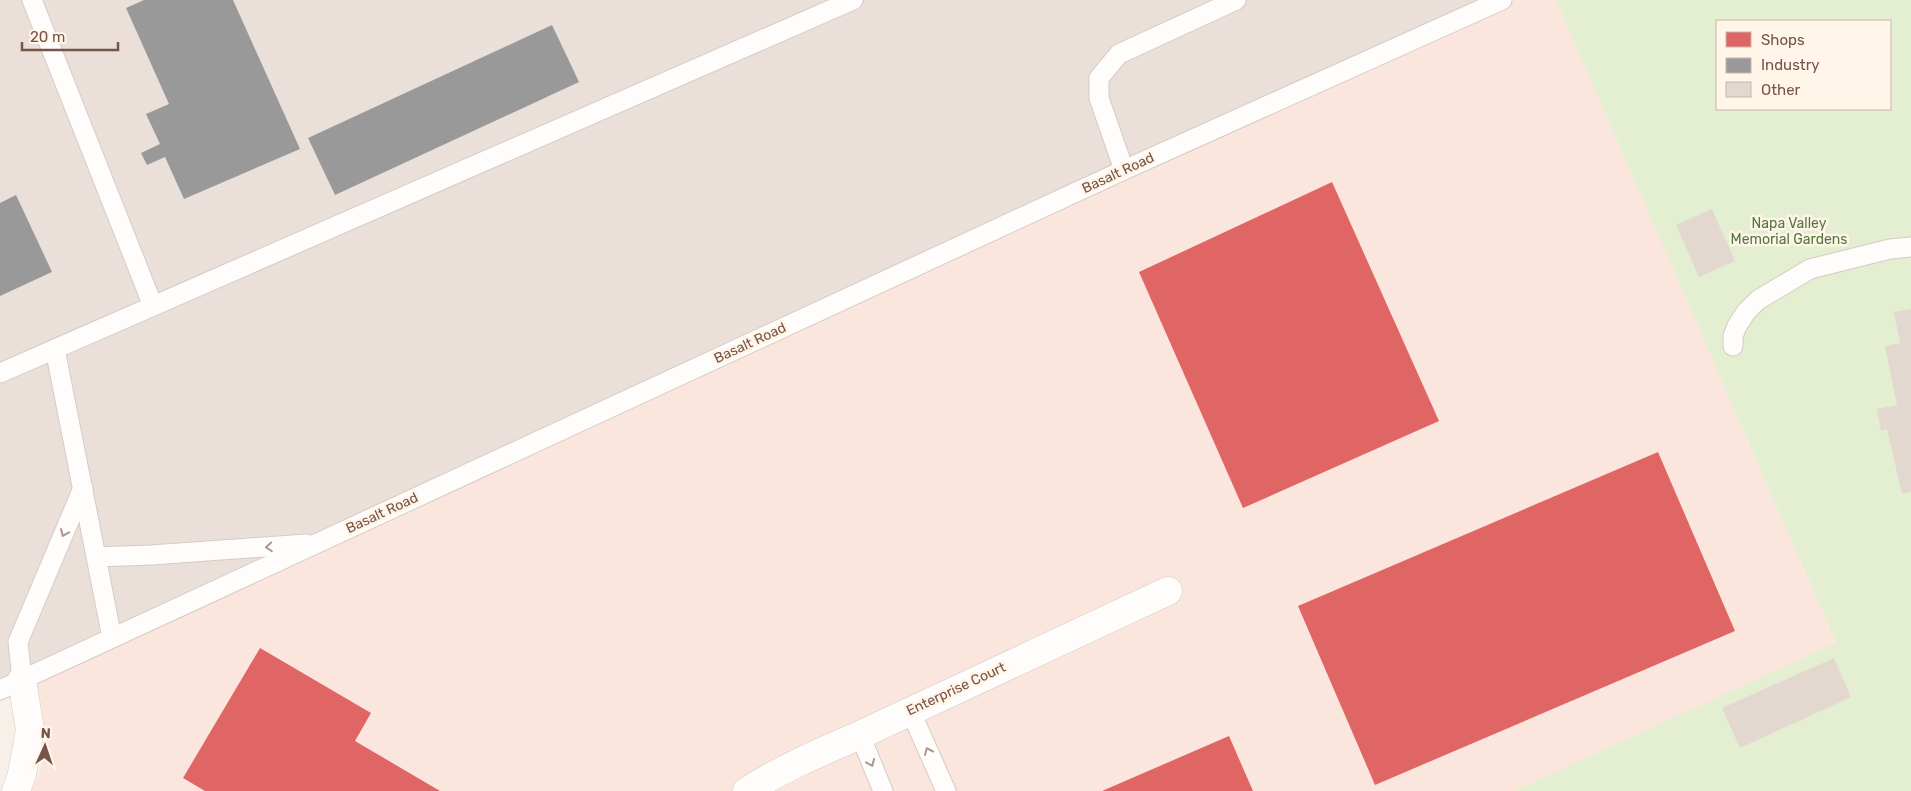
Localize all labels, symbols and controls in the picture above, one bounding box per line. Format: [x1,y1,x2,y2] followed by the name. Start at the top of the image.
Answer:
[22,20,119,52] scale bar
[1716,20,1891,110] legend
[30,28,65,46] text: 20 m
[1761,31,1805,49] text: Shops
[1761,56,1820,74] text: Industry
[1761,81,1801,99] text: Other
[1079,149,1157,197] street label: Basalt Road
[1731,215,1847,248] park label: Napa Valley Memorial Gardens
[711,319,789,367] street label: Basalt Road
[343,489,421,537] street label: Basalt Road
[60,528,70,537] one-way arrow
[264,541,272,552] one-way arrow
[904,658,1009,719] street label: Enterprise Court
[20,721,70,771] north arrow
[40,725,51,742] text: N
[923,747,934,756] one-way arrow
[865,758,876,767] one-way arrow

